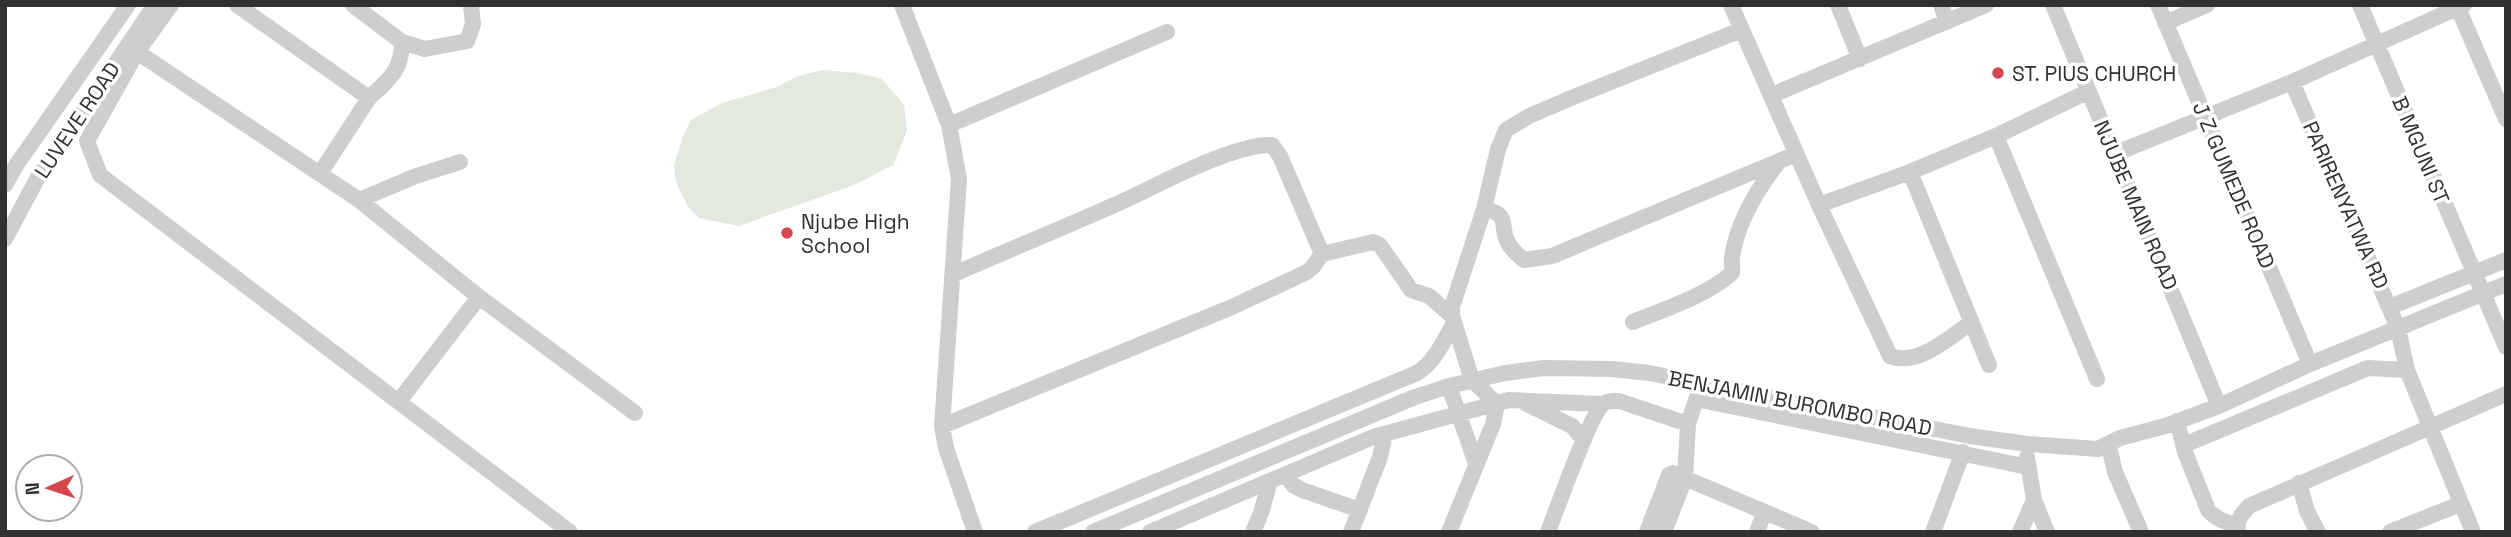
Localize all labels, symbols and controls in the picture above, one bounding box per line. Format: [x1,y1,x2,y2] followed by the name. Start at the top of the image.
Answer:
[28,57,126,183] street label: LUVEVE ROAD
[2012,60,2176,87] place label: ST. PIUS CHURCH
[1990,65,2006,81] marker: ST. PIUS CHURCH
[2386,92,2456,208] street label: B MGUNI ST
[2187,98,2281,272] street label: J Z GUMEDE ROAD
[2088,116,2184,294] street label: NJUBE MAIN ROAD
[2297,117,2395,293] street label: PARIRENYATWA RD
[801,208,910,259] place label: Njube High School
[779,225,795,241] marker: Njube High School
[1666,364,1934,442] street label: BENJAMIN BUROMBO ROAD
[14,453,84,523] north arrow
[20,482,45,496] text: N

